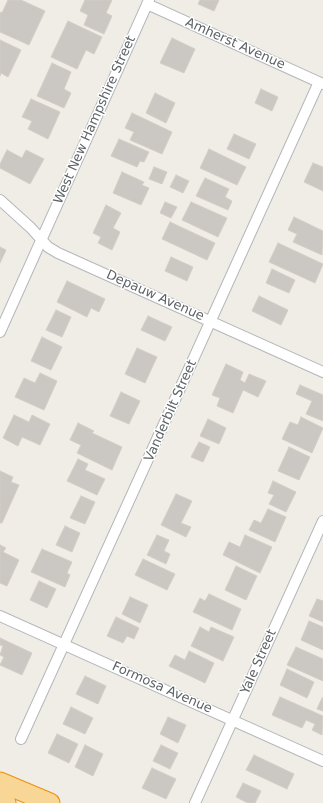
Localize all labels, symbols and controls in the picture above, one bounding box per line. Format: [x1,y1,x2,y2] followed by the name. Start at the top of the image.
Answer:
[183,15,287,73] street label: Amherst Avenue
[51,33,139,207] street label: West New Hampshire Street
[104,267,206,325] street label: Depauw Avenue
[142,358,200,464] street label: Vanderbilt Street
[238,627,280,697] street label: Yale Street
[110,659,214,717] street label: Formosa Avenue

